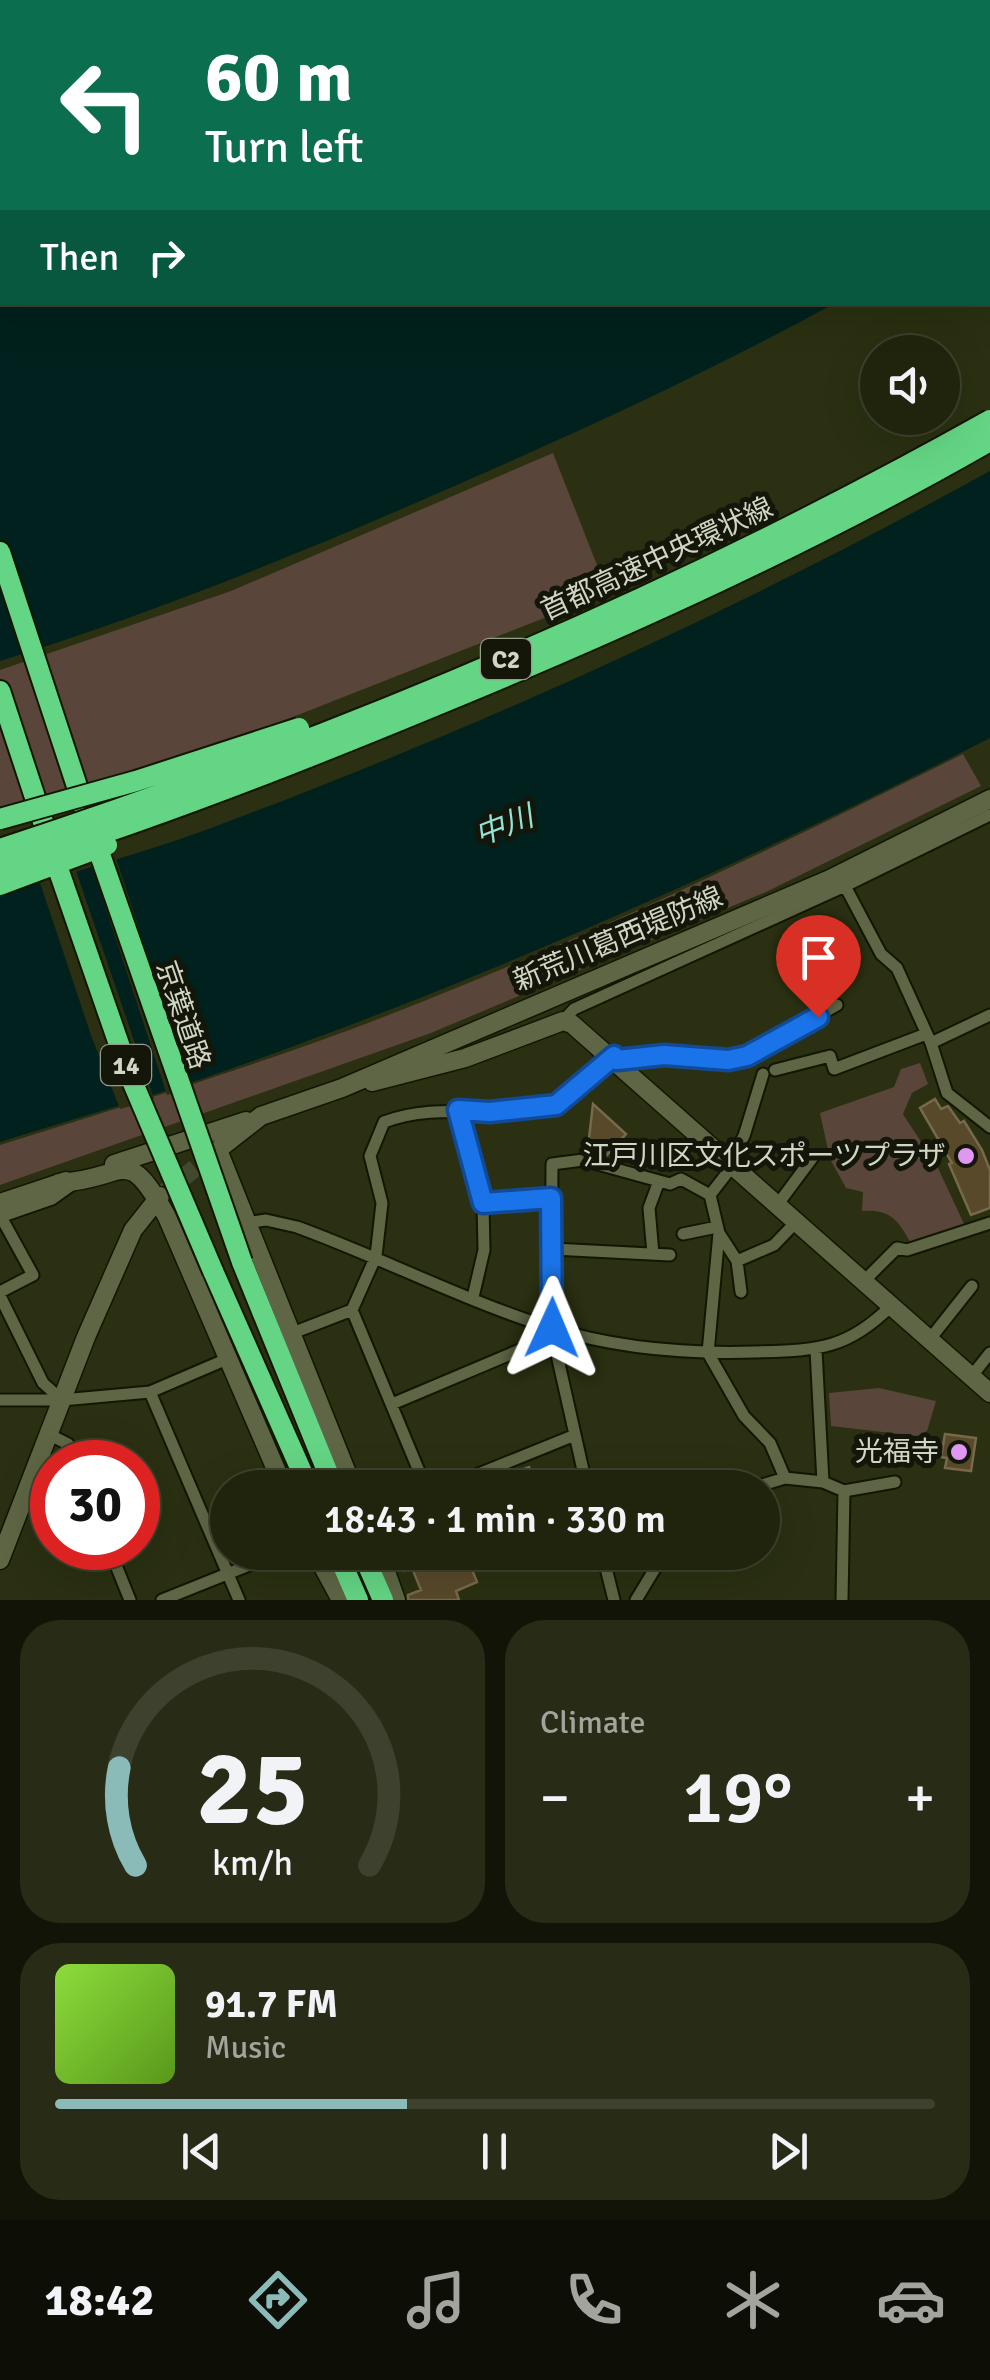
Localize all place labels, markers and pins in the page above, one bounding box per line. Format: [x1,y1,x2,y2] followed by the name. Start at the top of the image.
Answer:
[776,915,861,1018] pin
[583,1139,946,1173] place label: 江戸川区文化スポーツプラザ
[955,1145,977,1167] marker: 江戸川区文化スポーツプラザ
[855,1435,939,1469] place label: 光福寺
[948,1441,970,1463] marker: 光福寺

